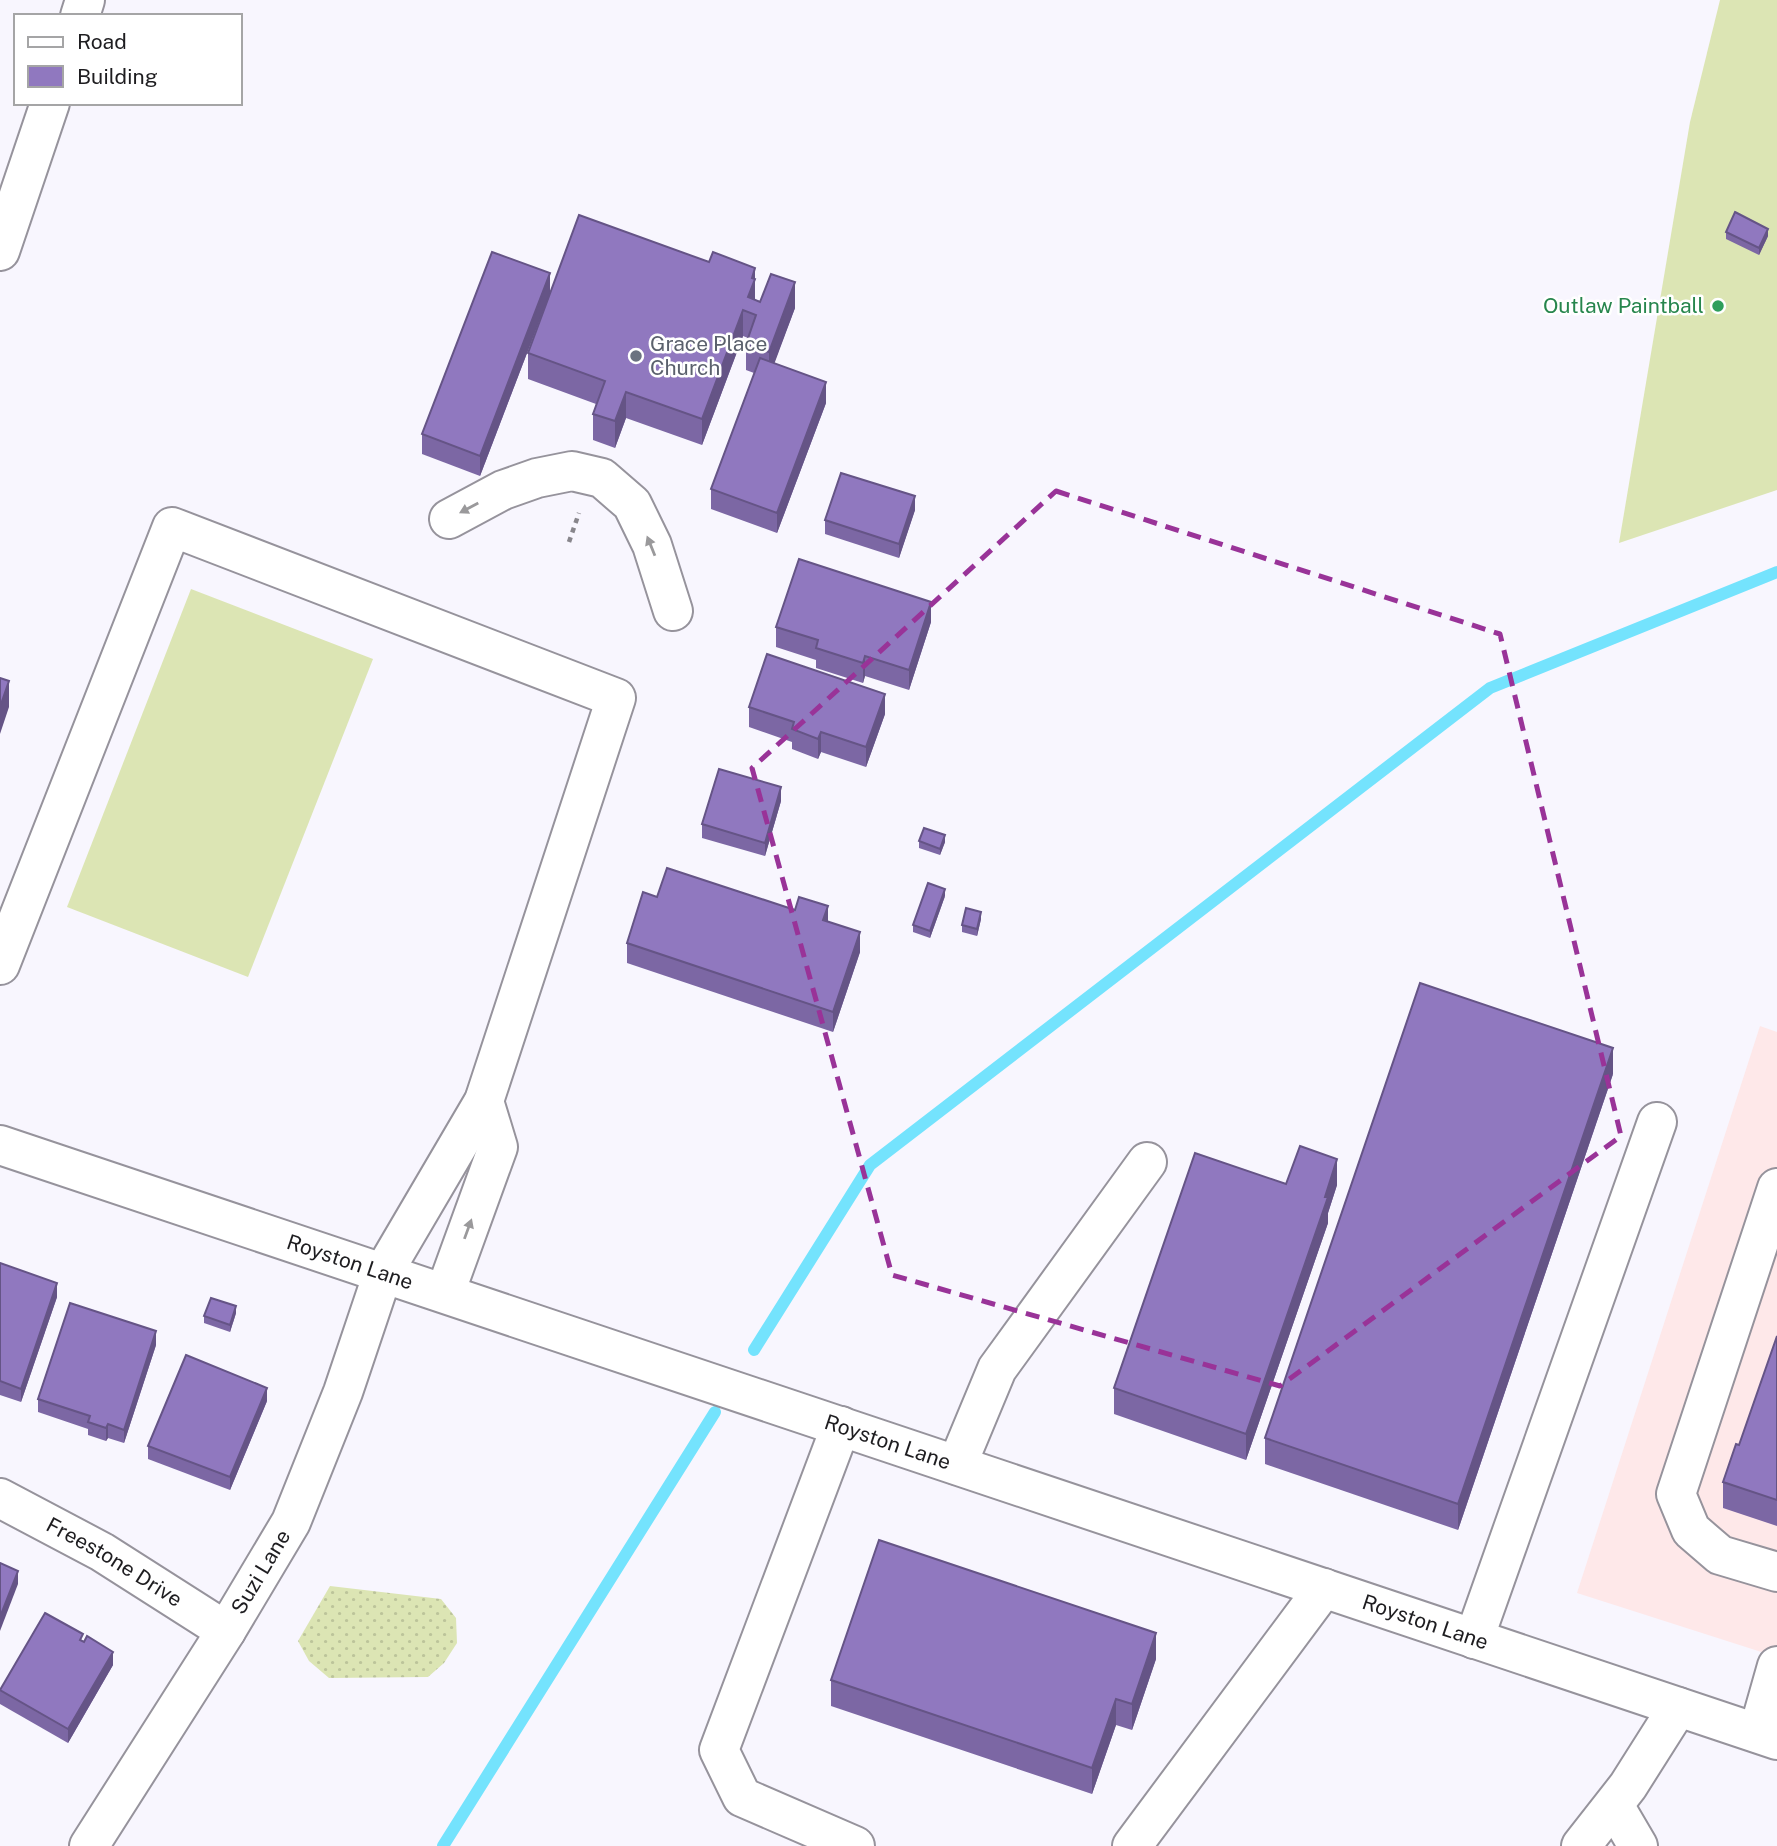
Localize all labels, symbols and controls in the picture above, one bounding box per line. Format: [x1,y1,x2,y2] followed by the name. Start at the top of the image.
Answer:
[14,14,242,105] legend
[77,29,127,54] text: Road
[77,64,158,89] text: Building
[1543,293,1704,318] place label: Outlaw Paintball
[1710,298,1726,314] marker: Outlaw Paintball
[650,331,768,380] place label: Grace Place Church
[628,348,644,364] marker: Grace Place Church
[459,503,479,514] one-way arrow
[646,536,657,557] one-way arrow
[463,1219,474,1240] one-way arrow
[284,1229,416,1294] street label: Royston Lane
[821,1409,954,1474] street label: Royston Lane
[42,1512,187,1612] street label: Freestone Drive
[226,1525,296,1618] street label: Suzi Lane
[1359,1589,1492,1654] street label: Royston Lane

